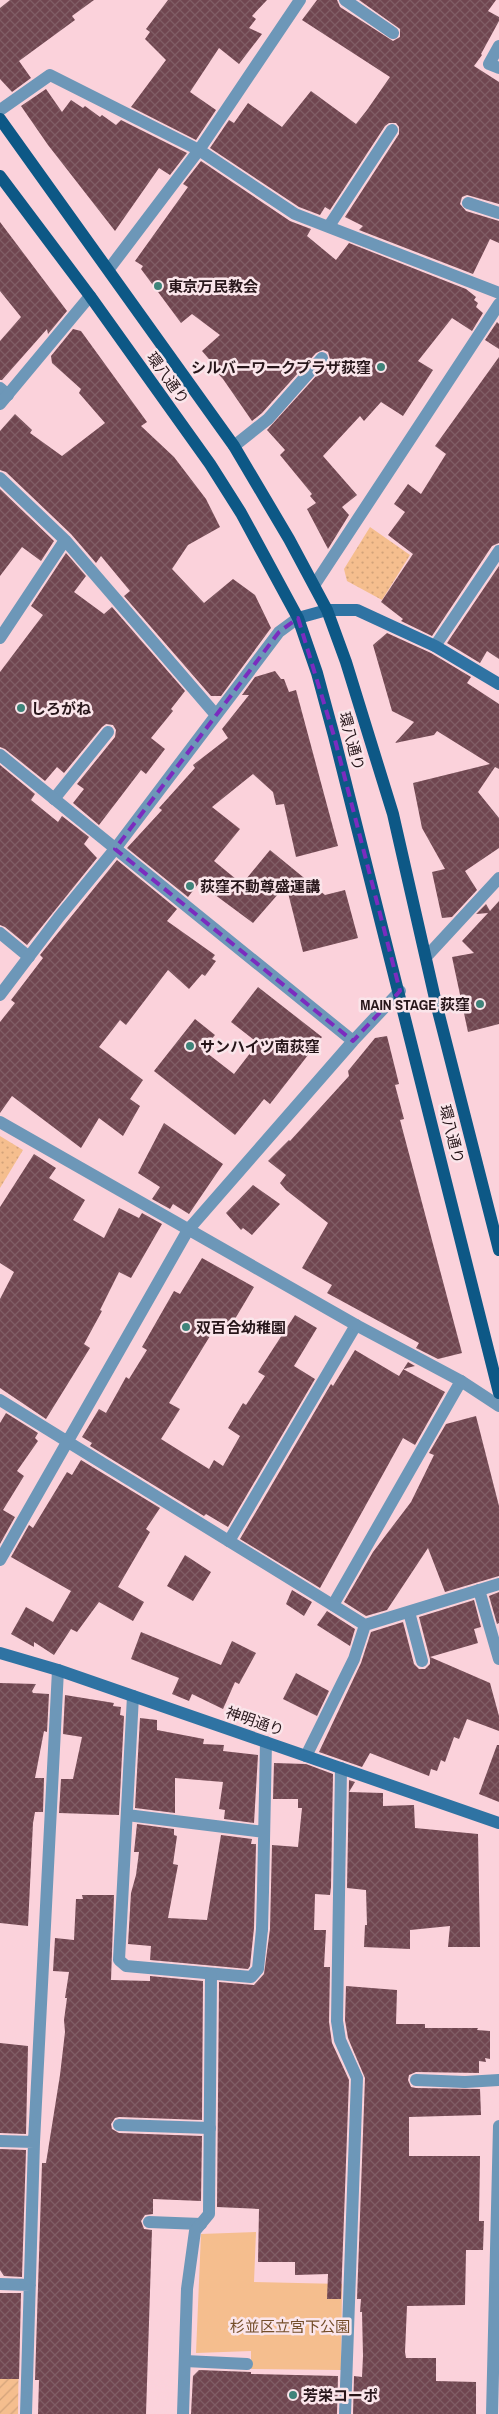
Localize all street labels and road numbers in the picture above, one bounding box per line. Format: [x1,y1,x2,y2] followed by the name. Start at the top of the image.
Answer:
[142,348,194,408] street label: 環八通り
[334,709,370,773] street label: 環八通り
[435,1102,469,1166] street label: 環八通り
[223,1701,287,1741] street label: 神明通り

